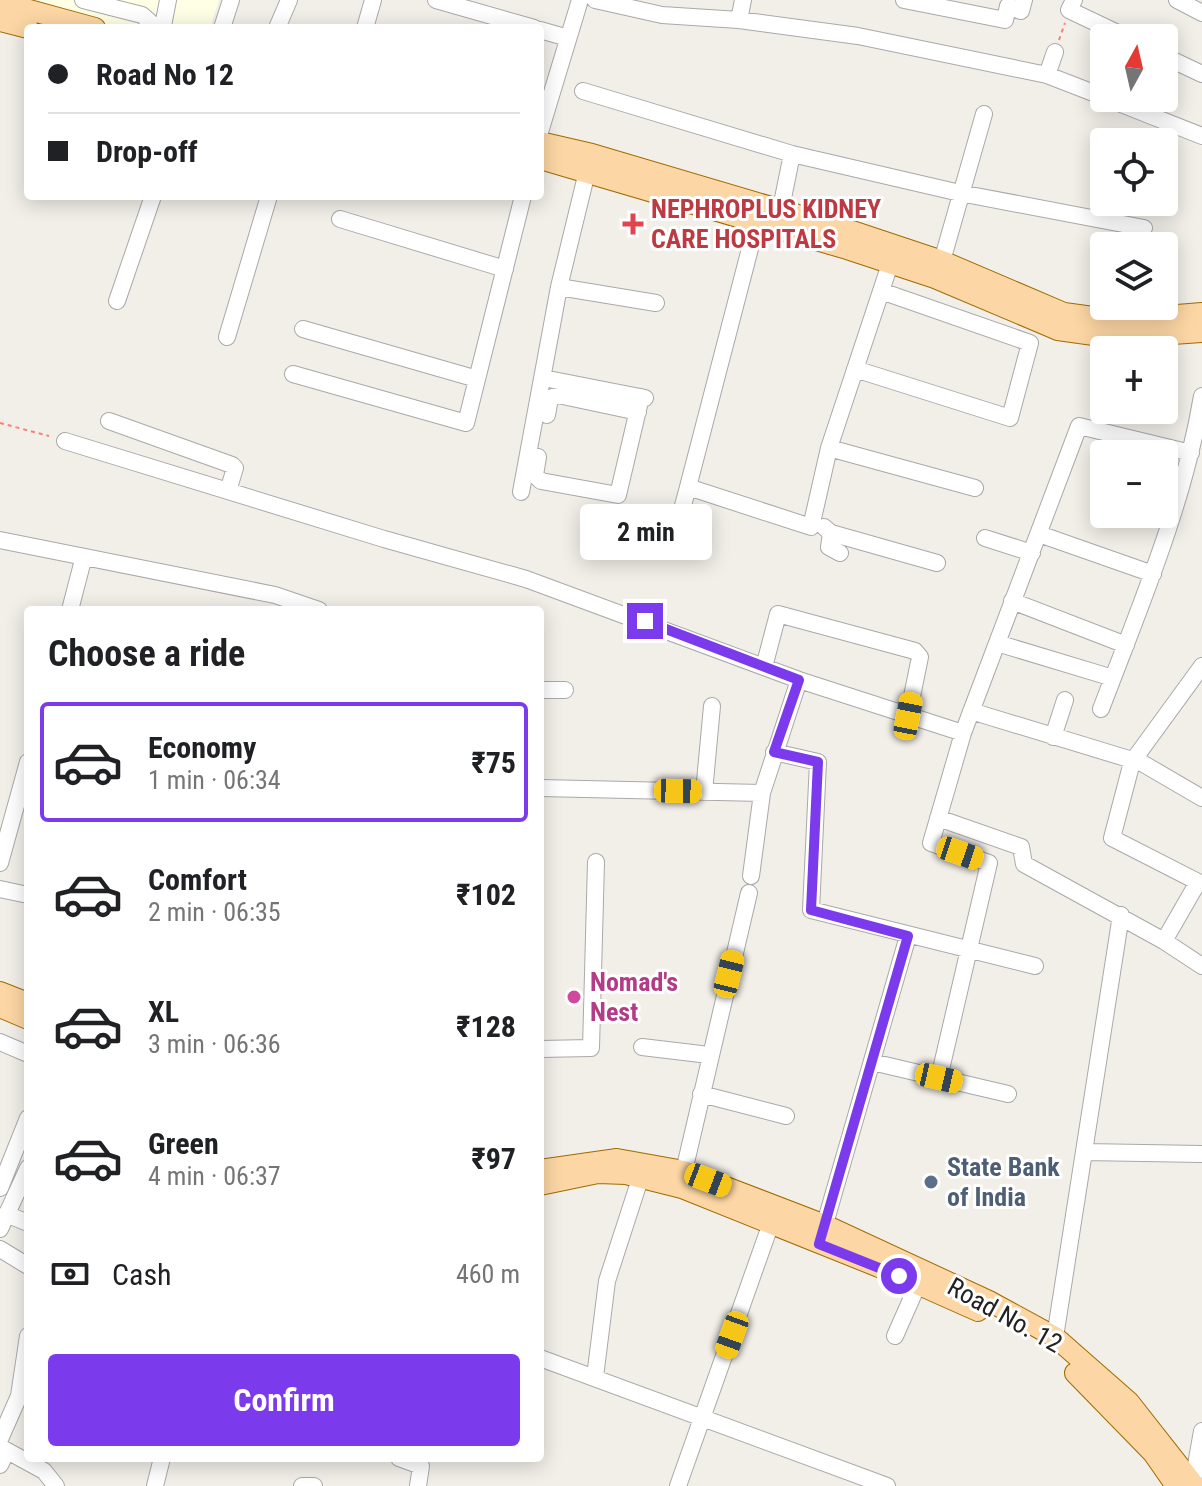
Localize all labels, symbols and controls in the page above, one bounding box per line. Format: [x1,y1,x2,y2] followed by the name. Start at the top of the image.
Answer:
[1090,24,1178,112] north arrow
[1090,24,1178,528] map controls
[96,57,234,92] text: Road No 12
[1090,128,1178,216] button: locate
[96,134,198,169] text: Drop-off
[651,194,881,254] place label: NEPHROPLUS KIDNEY CARE HOSPITALS
[622,213,644,235] marker: NEPHROPLUS KIDNEY CARE HOSPITALS
[1090,232,1178,320] button: layers
[1090,336,1178,424] button: +
[1090,440,1178,528] button: −
[579,505,711,561] callout: 2 min
[617,517,675,547] text: 2 min
[627,603,663,639] route end
[48,633,245,675] text: Choose a ride
[892,690,924,742] car
[52,726,124,798] icon: car
[148,730,256,765] text: Economy
[471,745,516,780] text: ₹75
[148,765,281,795] text: 1 min · 06:34
[654,779,702,803] car
[933,834,987,872] car
[52,858,124,930] icon: car
[148,862,247,897] text: Comfort
[456,877,516,912] text: ₹102
[148,897,281,927] text: 2 min · 06:35
[712,948,746,1000] car
[590,967,678,1027] place label: Nomad's Nest
[565,988,583,1006] marker: Nomad's Nest
[52,990,124,1062] icon: car
[148,994,179,1029] text: XL
[456,1009,516,1044] text: ₹128
[148,1029,281,1059] text: 3 min · 06:36
[913,1061,965,1095] car
[52,1122,124,1194] icon: car
[148,1126,219,1161] text: Green
[471,1141,516,1176] text: ₹97
[947,1152,1060,1212] place label: State Bank of India
[681,1160,735,1200] car
[148,1161,281,1191] text: 4 min · 06:37
[922,1173,940,1191] marker: State Bank of India
[48,1252,92,1296] icon: cash
[112,1257,172,1292] text: Cash
[881,1258,917,1294] route start
[456,1259,520,1289] text: 460 m
[943,1271,1067,1359] street label: Road No. 12
[713,1308,751,1362] car
[48,1354,520,1446] button: Confirm

